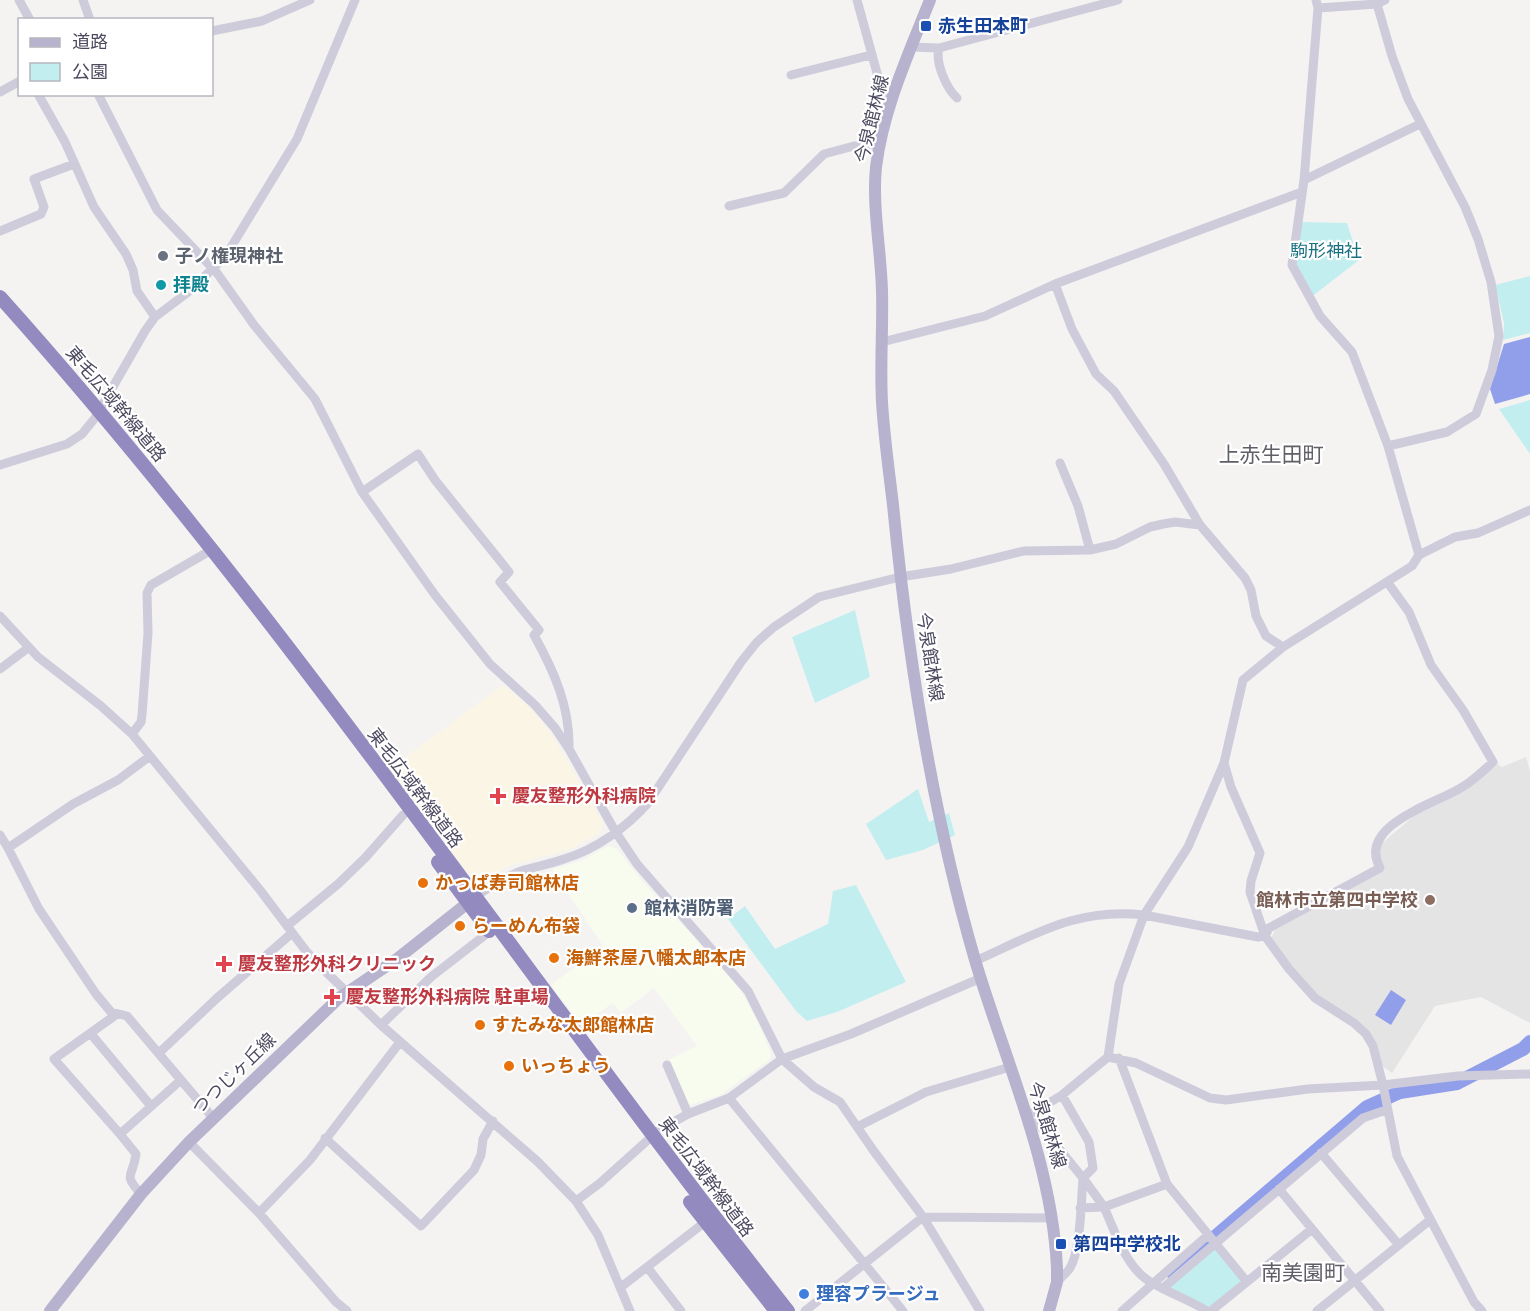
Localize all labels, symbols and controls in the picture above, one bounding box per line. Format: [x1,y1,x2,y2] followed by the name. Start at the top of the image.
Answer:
[938,15,1028,37] place label: 赤生田本町
[18,18,213,96] legend
[919,19,933,33] marker: 赤生田本町
[72,31,108,53] text: 道路
[72,61,108,83] text: 公園
[850,73,894,165] street label: 今泉館林線
[1290,240,1362,262] park label: 駒形神社
[175,245,283,267] place label: 子ノ権現神社
[156,249,170,263] marker: 子ノ権現神社
[173,274,209,296] place label: 拝殿
[154,278,168,292] marker: 拝殿
[61,342,171,466] street label: 東毛広域幹線道路
[1219,443,1324,467] district label: 上赤生田町
[912,611,948,703] street label: 今泉館林線
[363,724,467,852] street label: 東毛広域幹線道路
[512,785,656,807] place label: 慶友整形外科病院
[489,787,507,805] marker: 慶友整形外科病院
[435,872,579,894] place label: かっぱ寿司館林店
[416,876,430,890] marker: かっぱ寿司館林店
[1256,889,1418,911] place label: 館林市立第四中学校
[1423,893,1437,907] marker: 館林市立第四中学校
[644,897,734,919] place label: 館林消防署
[625,901,639,915] marker: 館林消防署
[472,915,580,937] place label: らーめん布袋
[453,919,467,933] marker: らーめん布袋
[566,947,746,969] place label: 海鮮茶屋八幡太郎本店
[547,951,561,965] marker: 海鮮茶屋八幡太郎本店
[238,953,436,975] place label: 慶友整形外科クリニック
[215,955,233,973] marker: 慶友整形外科クリニック
[346,986,549,1008] place label: 慶友整形外科病院 駐車場
[323,988,341,1006] marker: 慶友整形外科病院 駐車場
[492,1014,654,1036] place label: すたみな太郎館林店
[473,1018,487,1032] marker: すたみな太郎館林店
[188,1029,280,1119] street label: つつじヶ丘線
[521,1055,611,1077] place label: いっちょう
[502,1059,516,1073] marker: いっちょう
[1023,1079,1071,1171] street label: 今泉館林線
[654,1113,758,1241] street label: 東毛広域幹線道路
[1073,1233,1181,1255] place label: 第四中学校北
[1054,1237,1068,1251] marker: 第四中学校北
[1261,1261,1345,1285] district label: 南美園町
[816,1283,940,1305] place label: 理容プラージュ
[797,1287,811,1301] marker: 理容プラージュ

